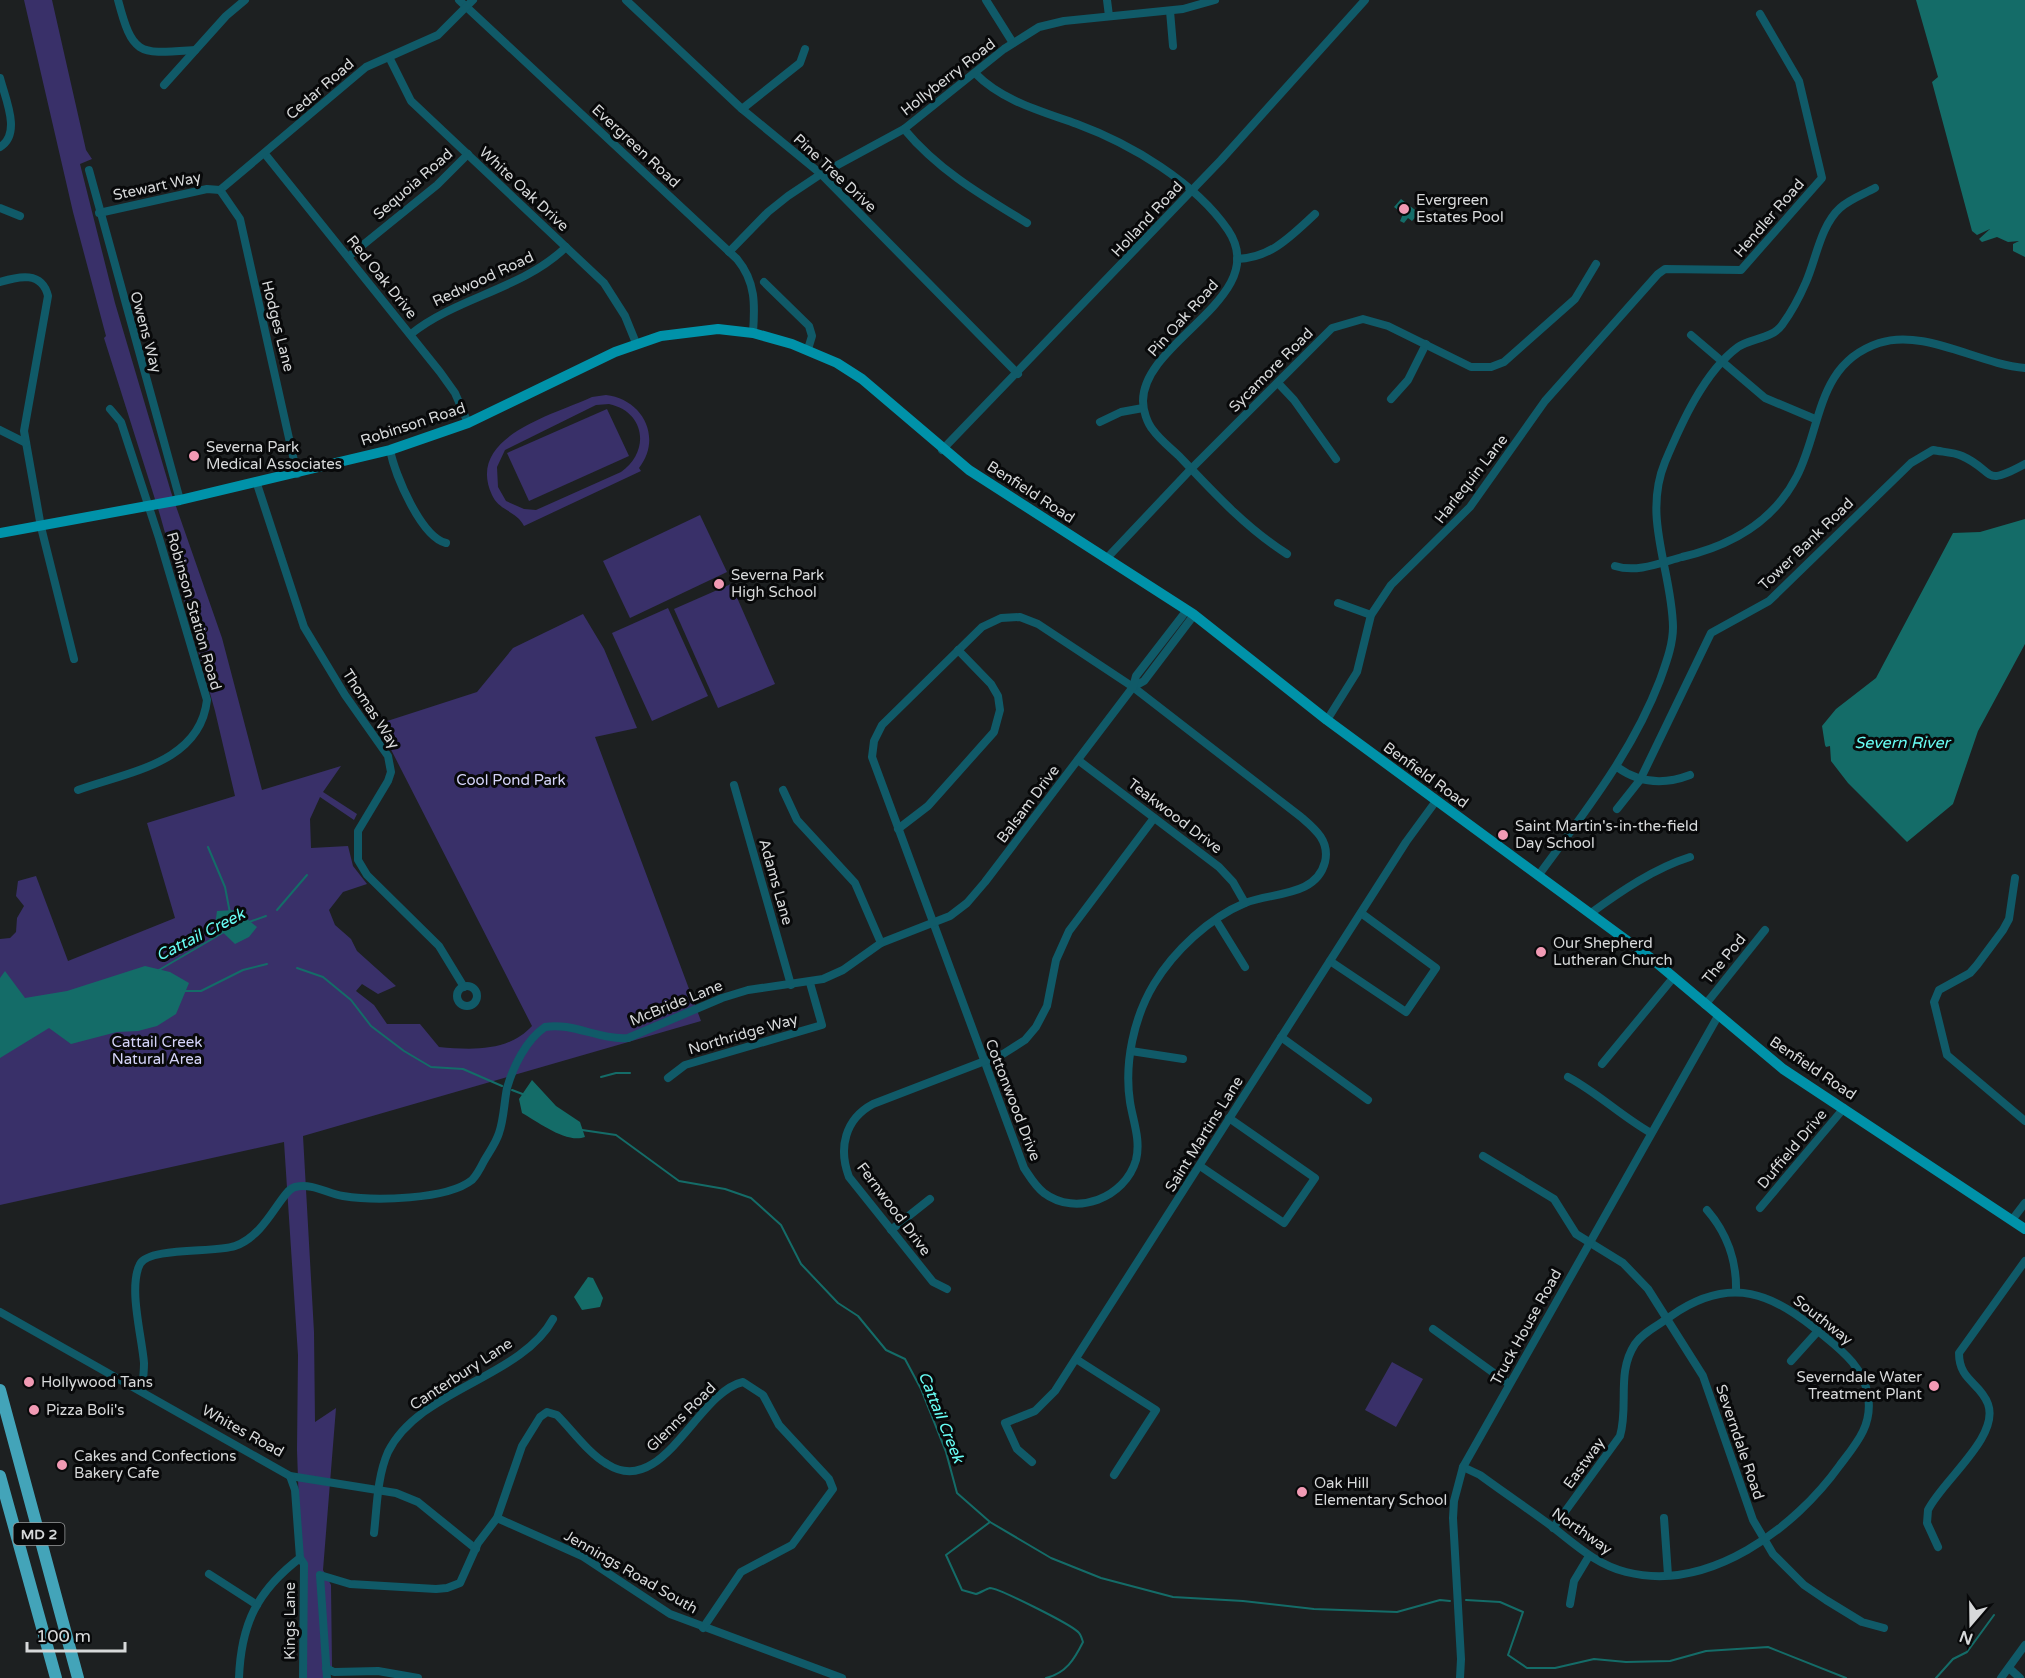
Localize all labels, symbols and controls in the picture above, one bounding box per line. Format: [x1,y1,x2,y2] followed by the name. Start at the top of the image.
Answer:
[897,35,999,119] street label: Hollyberry Road
[282,55,358,123] street label: Cedar Road
[588,101,684,191] street label: Evergreen Road
[790,130,880,216] street label: Pine Tree Drive
[476,143,572,235] street label: White Oak Drive
[370,145,456,223] street label: Sequoia Road
[111,168,203,204] street label: Stewart Way
[1730,175,1808,261] street label: Hendler Road
[1108,178,1186,260] street label: Holland Road
[1416,191,1504,226] place label: Evergreen Estates Pool
[1397,202,1411,216] marker: Evergreen Estates Pool
[343,232,421,322] street label: Red Oak Drive
[429,248,537,310] street label: Redwood Road
[1144,276,1222,360] street label: Pin Oak Road
[258,278,298,374] street label: Hodges Lane
[126,289,166,375] street label: Owens Way
[1225,324,1317,416] street label: Sycamore Road
[358,399,468,449] street label: Robinson Road
[1431,431,1511,527] street label: Harlequin Lane
[206,438,342,473] place label: Severna Park Medical Associates
[187,449,201,463] marker: Severna Park Medical Associates
[984,457,1078,527] street label: Benfield Road
[1755,494,1857,594] street label: Tower Bank Road
[163,530,225,692] street label: Robinson Station Road
[731,566,824,601] place label: Severna Park High School
[712,577,726,591] marker: Severna Park High School
[339,666,403,752] street label: Thomas Way
[1854,733,1951,753] water label: Severn River
[1380,738,1472,812] street label: Benfield Road
[993,762,1063,846] street label: Balsam Drive
[456,771,566,789] park label: Cool Pond Park
[1124,775,1226,857] street label: Teakwood Drive
[1515,817,1698,852] place label: Saint Martin's-in-the-field Day School
[1496,828,1510,842] marker: Saint Martin's-in-the-field Day School
[755,837,797,927] street label: Adams Lane
[153,903,249,966] water label: Cattail Creek
[1698,930,1750,988] street label: The Pod
[1553,934,1673,969] place label: Our Shepherd Lutheran Church
[1534,945,1548,959] marker: Our Shepherd Lutheran Church
[627,976,725,1030] street label: McBride Lane
[686,1010,800,1058] street label: Northridge Way
[1766,1032,1860,1104] street label: Benfield Road
[112,1033,202,1068] park label: Cattail Creek Natural Area
[981,1037,1045,1163] street label: Cottonwood Drive
[1161,1073,1247,1195] street label: Saint Martins Lane
[1754,1106,1830,1192] street label: Duffield Drive
[853,1159,935,1259] street label: Fernwood Drive
[1487,1266,1565,1388] street label: Truck House Road
[1790,1291,1856,1349] street label: Southway
[406,1334,516,1414] street label: Canterbury Lane
[1796,1368,1922,1403] place label: Severndale Water Treatment Plant
[914,1369,969,1467] water label: Cattail Creek
[41,1373,153,1391] place label: Hollywood Tans
[22,1375,36,1389] marker: Hollywood Tans
[643,1379,719,1455] street label: Glenns Road
[1927,1379,1941,1393] marker: Severndale Water Treatment Plant
[1712,1382,1768,1502] street label: Severndale Road
[46,1401,124,1419] place label: Pizza Boli's
[199,1401,287,1461] street label: Whites Road
[27,1403,41,1417] marker: Pizza Boli's
[1559,1434,1609,1492] street label: Eastway
[74,1447,236,1482] place label: Cakes and Confections Bakery Cafe
[55,1458,69,1472] marker: Cakes and Confections Bakery Cafe
[1314,1474,1447,1509] place label: Oak Hill Elementary School
[1295,1485,1309,1499] marker: Oak Hill Elementary School
[1548,1504,1616,1558] street label: Northway
[14,1523,64,1545] road number: MD 2
[561,1526,701,1618] street label: Jennings Road South
[281,1582,299,1660] street label: Kings Lane
[1941,1594,2001,1654] north arrow
[27,1615,124,1653] scale bar
[36,1625,91,1647] text: 100 m
[1957,1626,1976,1649] text: N

